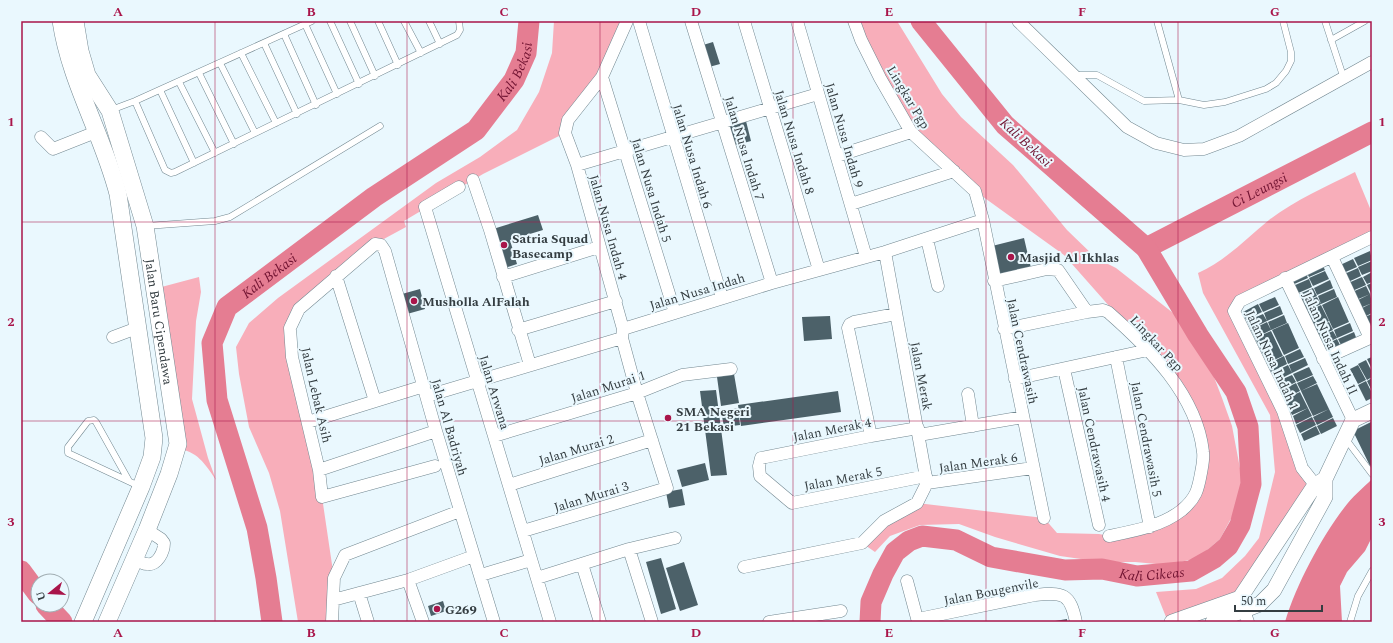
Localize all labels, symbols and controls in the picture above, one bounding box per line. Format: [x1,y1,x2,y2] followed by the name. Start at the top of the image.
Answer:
[113,2,123,22] text: A
[306,2,316,22] text: B
[499,2,509,22] text: C
[691,2,701,22] text: D
[885,2,894,22] text: E
[1078,2,1086,22] text: F
[1270,2,1280,22] text: G
[491,41,538,106] water label: Kali Bekasi
[881,62,935,133] street label: Lingkar Pgp
[819,80,869,191] street label: Jalan Nusa Indah 9
[769,88,819,197] street label: Jalan Nusa Indah 8
[719,94,769,203] street label: Jalan Nusa Indah 7
[667,102,718,212] street label: Jalan Nusa Indah 6
[7,112,15,132] text: 1
[1378,112,1386,132] text: 1
[995,113,1056,172] water label: Kali Bekasi
[626,136,676,245] street label: Jalan Nusa Indah 5
[1227,167,1291,214] water label: Ci Leungsi
[583,172,633,283] street label: Jalan Nusa Indah 4
[512,229,589,264] place label: Satria Squad Basecamp
[499,240,509,250] marker: Satria Squad Basecamp
[237,248,301,304] water label: Kali Bekasi
[1019,248,1119,268] place label: Masjid Al Ikhlas
[1006,252,1016,262] marker: Masjid Al Ikhlas
[139,257,178,387] street label: Jalan Baru Cipendawa
[647,268,748,316] street label: Jalan Nusa Indah
[1297,288,1363,398] street label: Jalan Nusa Indah II
[422,292,530,312] place label: Musholla AlFalah
[409,296,419,306] marker: Musholla AlFalah
[1001,297,1043,406] street label: Jalan Cendrawasih
[1240,307,1304,414] street label: Jalan Nusa Indah 1
[1125,311,1188,376] street label: Lingkar Pgp
[7,312,15,332] text: 2
[1378,312,1386,332] text: 2
[905,340,937,412] street label: Jalan Merak
[295,345,337,445] street label: Jalan Lebak Asih
[473,353,515,433] street label: Jalan Arwana
[569,366,648,408] street label: Jalan Murai 1
[426,376,473,479] street label: Jalan Al Badriyah
[1125,380,1167,499] street label: Jalan Cendrawasih 5
[1072,385,1116,504] street label: Jalan Cendrawasih 4
[676,402,750,437] place label: SMA Negeri 21 Bekasi
[663,413,673,423] marker: SMA Negeri 21 Bekasi
[791,413,874,447] street label: Jalan Merak 4
[536,429,616,471] street label: Jalan Murai 2
[937,447,1019,478] street label: Jalan Merak 6
[802,462,884,496] street label: Jalan Merak 5
[551,476,632,518] street label: Jalan Murai 3
[7,512,15,532] text: 3
[1378,512,1386,532] text: 3
[1117,562,1185,587] water label: Kali Cikeas
[30,573,70,613] north arrow
[942,573,1040,611] street label: Jalan Bougenvile
[1235,587,1322,613] scale bar
[31,589,50,603] text: U
[1241,592,1266,611] text: 50 m
[445,600,477,620] place label: G269
[432,604,442,614] marker: G269
[113,623,123,643] text: A
[306,623,316,643] text: B
[499,623,509,643] text: C
[691,623,701,643] text: D
[885,623,894,643] text: E
[1078,623,1086,643] text: F
[1270,623,1280,643] text: G

